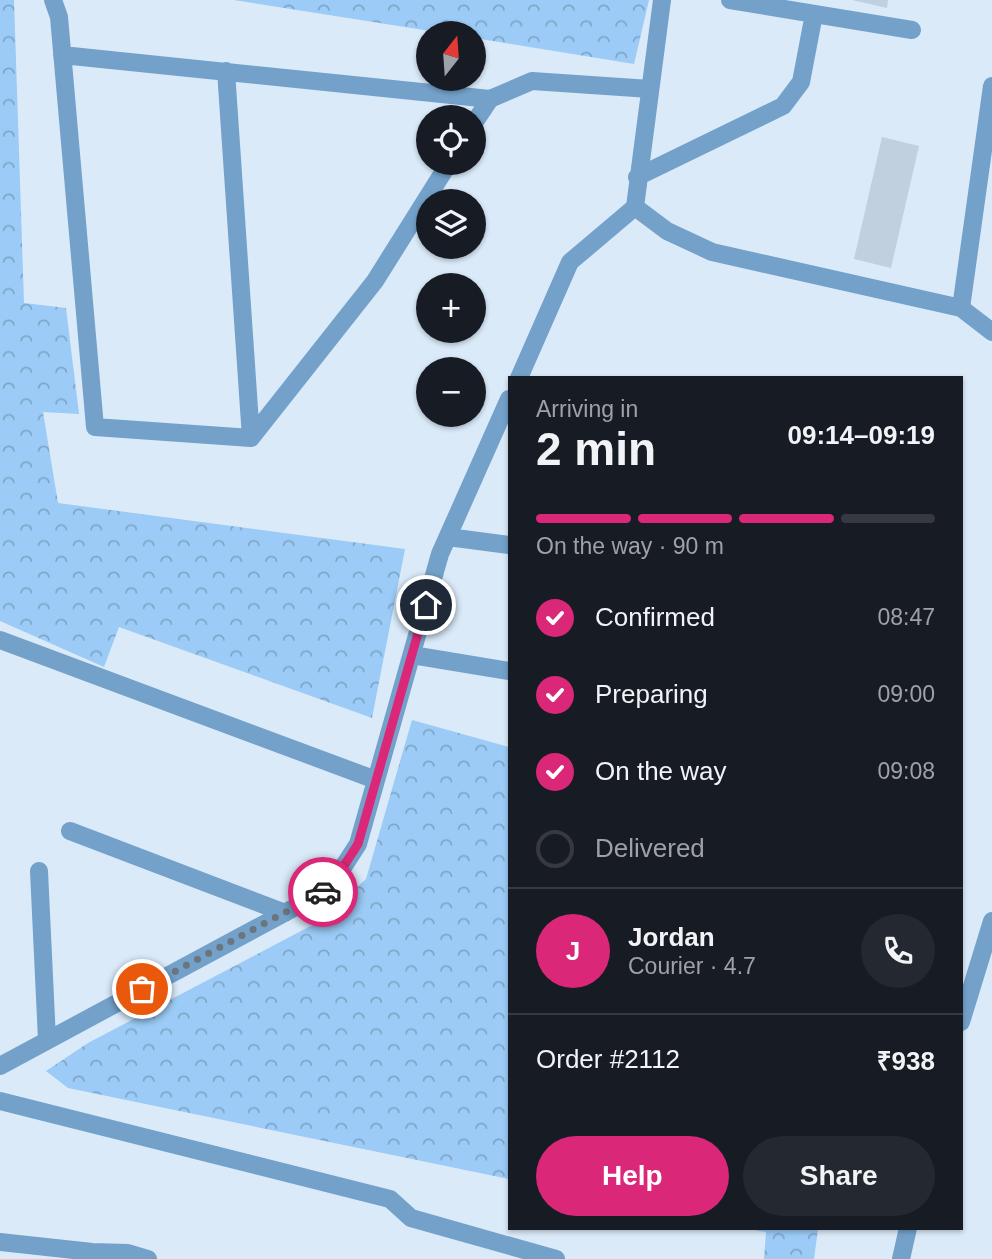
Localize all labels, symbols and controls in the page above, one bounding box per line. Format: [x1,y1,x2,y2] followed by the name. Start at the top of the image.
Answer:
[416,21,486,91] north arrow
[416,21,486,427] map controls
[416,105,486,175] button: locate
[416,189,486,259] button: layers
[416,273,486,343] button: +
[416,357,486,427] button: −
[536,396,638,422] text: Arriving in
[788,420,935,450] text: 09:14–09:19
[536,423,656,475] text: 2 min
[536,533,724,559] text: On the way · 90 m
[396,575,456,635] pin
[407,586,445,624] icon: home
[536,599,574,637] icon: check
[595,602,715,632] text: Confirmed
[877,604,935,630] text: 08:47
[536,676,574,714] icon: check
[595,679,708,709] text: Preparing
[877,681,935,707] text: 09:00
[536,753,574,791] icon: check
[595,756,727,786] text: On the way
[877,758,935,784] text: 09:08
[595,833,705,863] text: Delivered
[288,857,358,927] courier
[304,873,342,911] icon: car
[861,914,935,988] button: phone
[628,922,715,952] text: Jordan
[566,936,580,966] text: J
[628,953,756,979] text: Courier · 4.7
[112,959,172,1019] pin
[123,970,161,1008] icon: bag
[536,1044,680,1074] text: Order #2112
[877,1046,935,1076] text: ₹938
[536,1136,729,1216] button: Help
[743,1136,935,1216] button: Share

